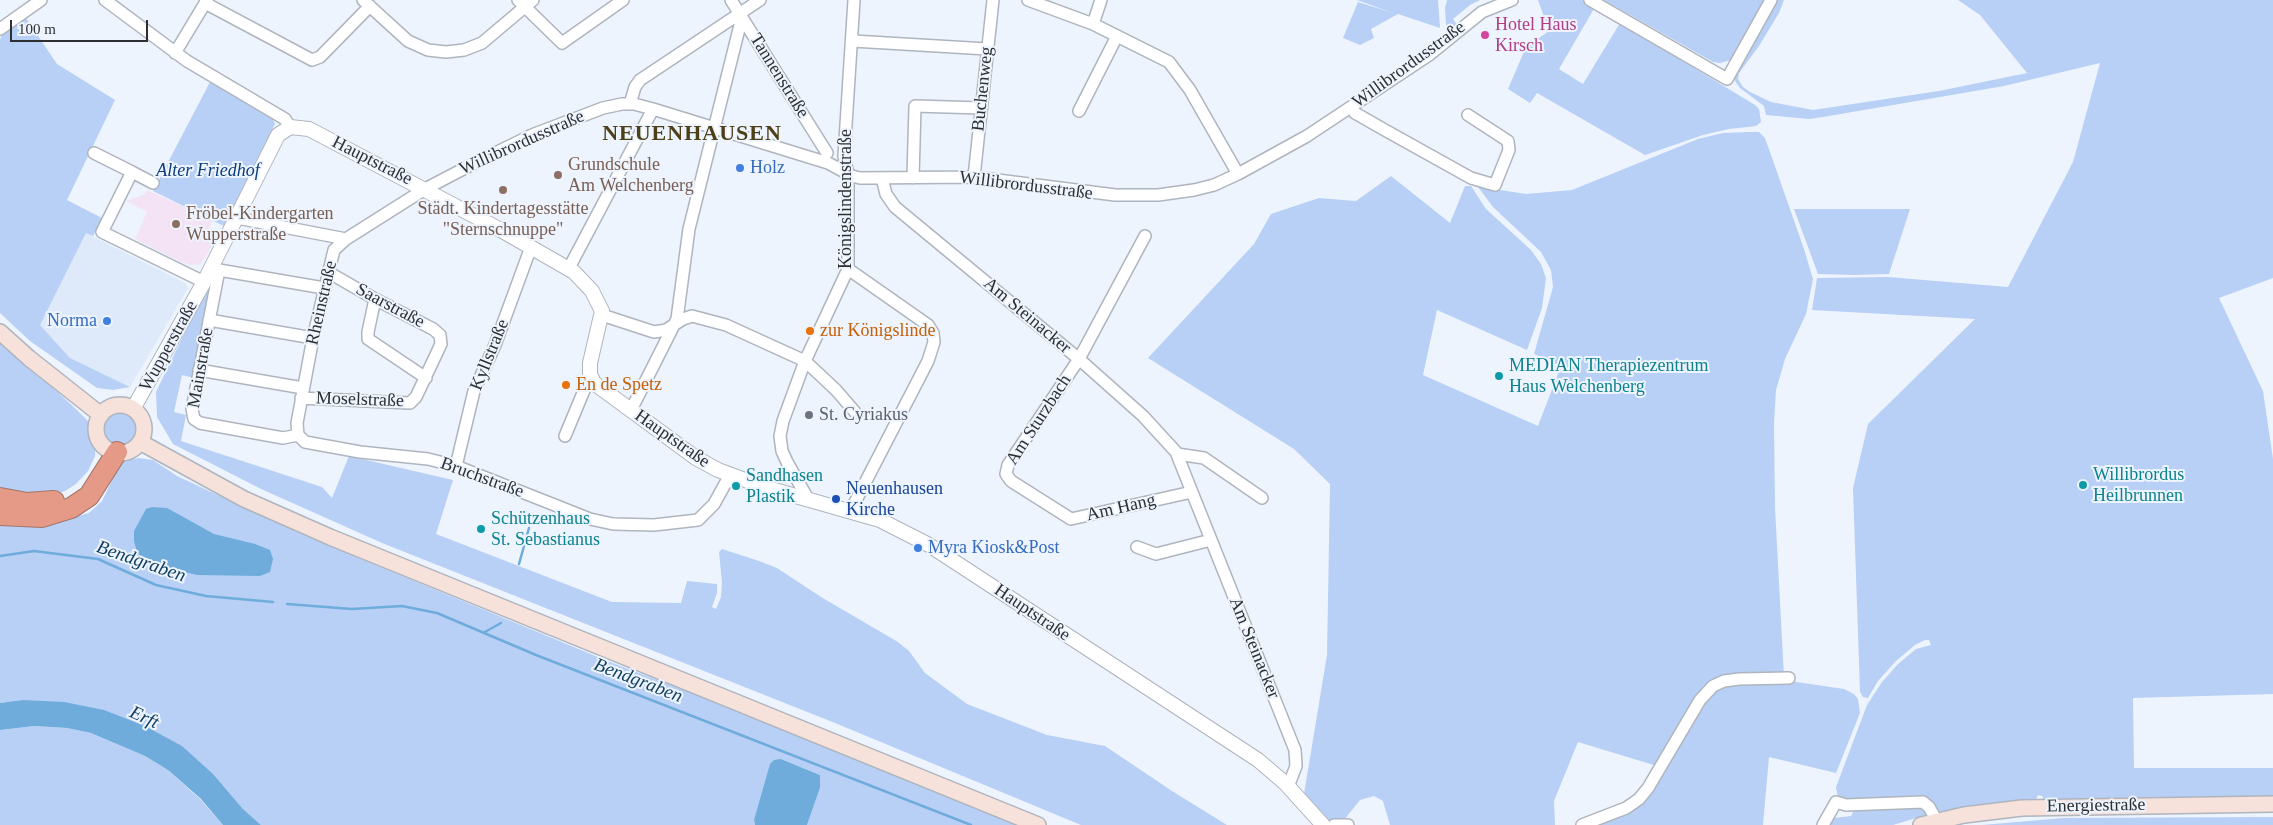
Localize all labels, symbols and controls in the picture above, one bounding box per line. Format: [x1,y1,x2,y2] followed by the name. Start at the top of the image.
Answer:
[12,10,150,42] scale bar
[1495,14,1576,56] place label: Hotel Haus Kirsch
[1348,17,1470,113] street label: Willibrordusstraße
[18,21,56,37] text: 100 m
[1479,29,1491,41] marker: Hotel Haus Kirsch
[744,30,814,122] street label: Tannenstraße
[968,46,998,132] street label: Buchenweg
[456,106,588,180] street label: Willibrordusstraße
[601,121,783,147] district label: NEUENHAUSEN
[835,129,857,269] street label: Königslindenstraße
[328,132,416,190] street label: Hauptstraße
[568,154,694,196] place label: Grundschule Am Welchenberg
[750,157,785,179] place label: Holz
[156,160,260,182] park label: Alter Friedhof
[734,162,746,174] marker: Holz
[958,167,1094,205] street label: Willibrordusstraße
[552,169,564,181] marker: Grundschule Am Welchenberg
[497,184,509,196] marker: Städt. Kindertagesstätte "Sternschnuppe"
[418,198,588,240] place label: Städt. Kindertagesstätte "Sternschnuppe"
[186,203,334,245] place label: Fröbel-Kindergarten Wupperstraße
[170,218,182,230] marker: Fröbel-Kindergarten Wupperstraße
[302,259,342,347] street label: Rheinstraße
[979,273,1075,359] street label: Am Steinacker
[352,279,428,333] street label: Saarstraße
[135,297,203,395] street label: Wupperstraße
[47,310,97,332] place label: Norma
[101,315,113,327] marker: Norma
[466,316,514,394] street label: Kyllstraße
[820,320,935,342] place label: zur Königslinde
[804,325,816,337] marker: zur Königslinde
[183,326,219,410] street label: Mainstraße
[1509,355,1708,398] place label: MEDIAN Therapiezentrum Haus Welchenberg
[1493,370,1505,382] marker: MEDIAN Therapiezentrum Haus Welchenberg
[1002,371,1076,469] street label: Am Sturzbach
[576,374,662,396] place label: En de Spetz
[560,379,572,391] marker: En de Spetz
[316,388,404,412] street label: Moselstraße
[819,404,908,426] place label: St. Cyriakus
[630,405,714,473] street label: Hauptstraße
[803,409,815,421] marker: St. Cyriakus
[437,453,527,503] street label: Bruchstraße
[2093,464,2184,506] place label: Willibrordus Heilbrunnen
[746,465,823,508] place label: Sandhasen Plastik
[846,478,943,520] place label: Neuenhausen Kirche
[2077,479,2089,491] marker: Willibrordus Heilbrunnen
[730,480,742,492] marker: Sandhasen Plastik
[1084,490,1158,526] street label: Am Hang
[830,493,842,505] marker: Neuenhausen Kirche
[491,508,600,550] place label: Schützenhaus St. Sebastianus
[475,523,487,535] marker: Schützenhaus St. Sebastianus
[93,536,189,588] water label: Bendgraben
[928,537,1060,559] place label: Myra Kiosk&Post
[912,542,924,554] marker: Myra Kiosk&Post
[990,580,1074,646] street label: Hauptstraße
[1224,594,1284,702] street label: Am Steinacker
[591,654,685,708] water label: Bendgraben
[126,701,162,735] water label: Erft
[2047,794,2145,818] street label: Energiestraße

